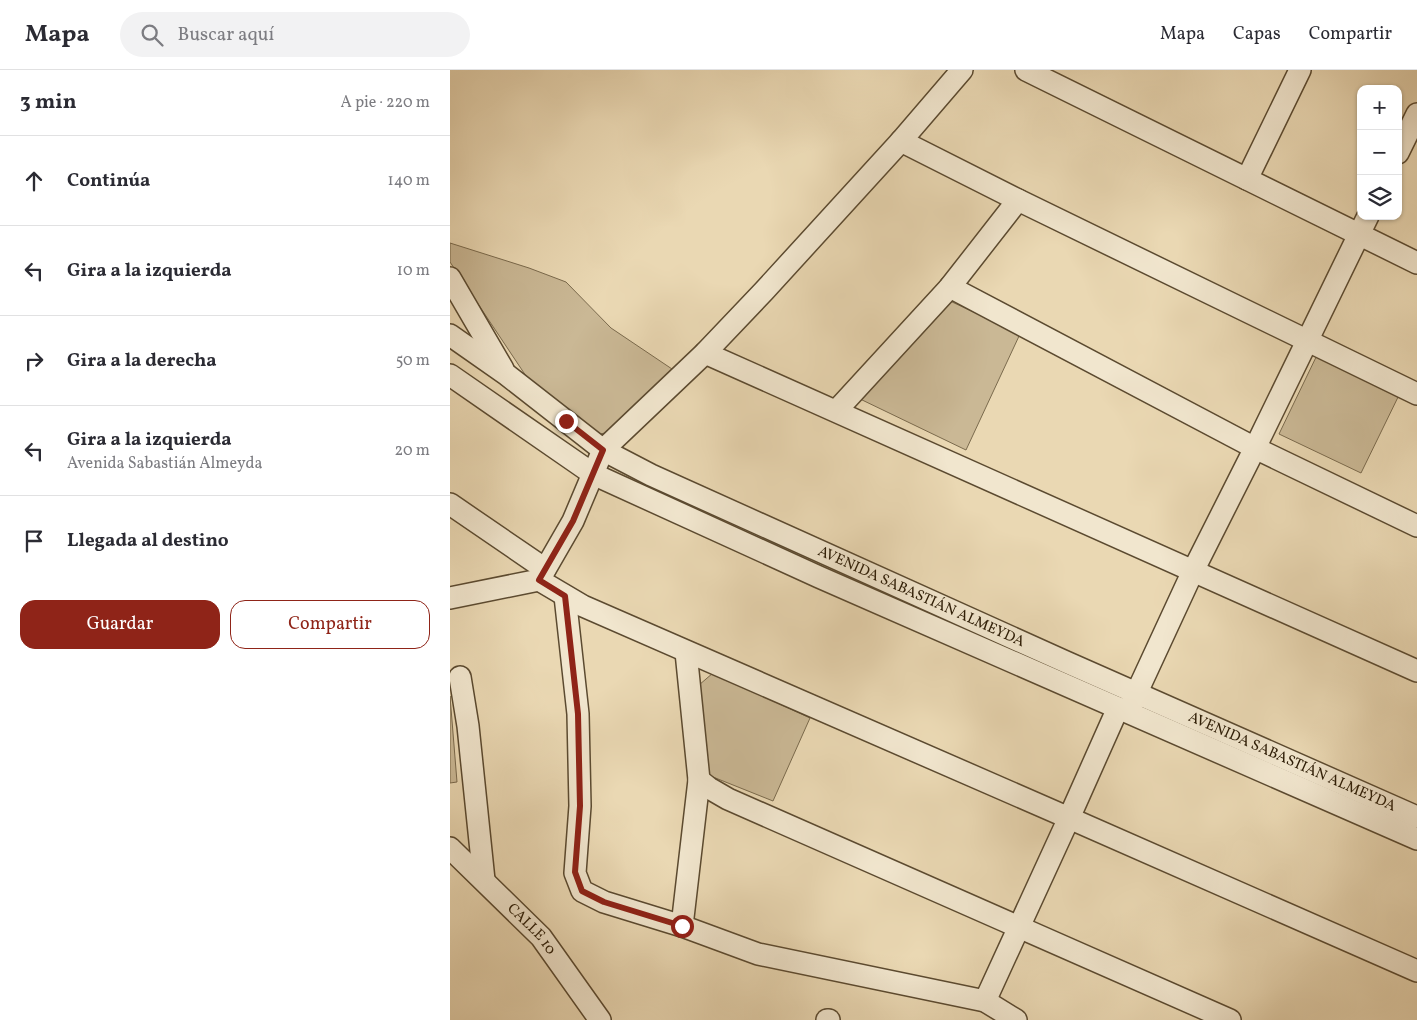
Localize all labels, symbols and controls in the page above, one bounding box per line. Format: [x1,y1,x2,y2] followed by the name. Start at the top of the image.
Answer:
[120,12,470,57] search box
[25,18,90,52] text: Mapa
[138,21,166,49] icon: search
[178,22,274,48] text: Buscar aquí
[1160,22,1205,47] text: Mapa
[1233,22,1281,47] text: Capas
[1309,22,1392,47] text: Compartir
[1357,85,1402,220] map controls
[1357,85,1402,130] button: +
[20,88,76,117] text: 3 min
[340,92,430,114] text: A pie · 220 m
[1357,130,1402,175] button: −
[20,167,48,195] icon: ahead
[67,168,150,194] text: Continúa
[388,170,430,192] text: 140 m
[1357,175,1402,220] button: layers
[20,257,48,285] icon: left
[67,258,232,284] text: Gira a la izquierda
[397,260,430,282] text: 10 m
[20,347,48,375] icon: right
[67,348,217,374] text: Gira a la derecha
[396,350,430,372] text: 50 m
[555,410,578,433] route end
[67,427,232,453] text: Gira a la izquierda
[20,437,48,465] icon: left
[395,440,430,462] text: 20 m
[67,453,262,475] text: Avenida Sabastián Almeyda
[20,527,48,555] icon: arrive
[67,528,229,554] text: Llegada al destino
[814,541,1029,653] street label: AVENIDA SABASTIÁN ALMEYDA
[20,600,220,649] button: Guardar
[230,600,430,649] button: Compartir
[1185,707,1400,817] street label: AVENIDA SABASTIÁN ALMEYDA
[502,899,561,959] street label: CALLE 10
[671,915,694,938] route start

